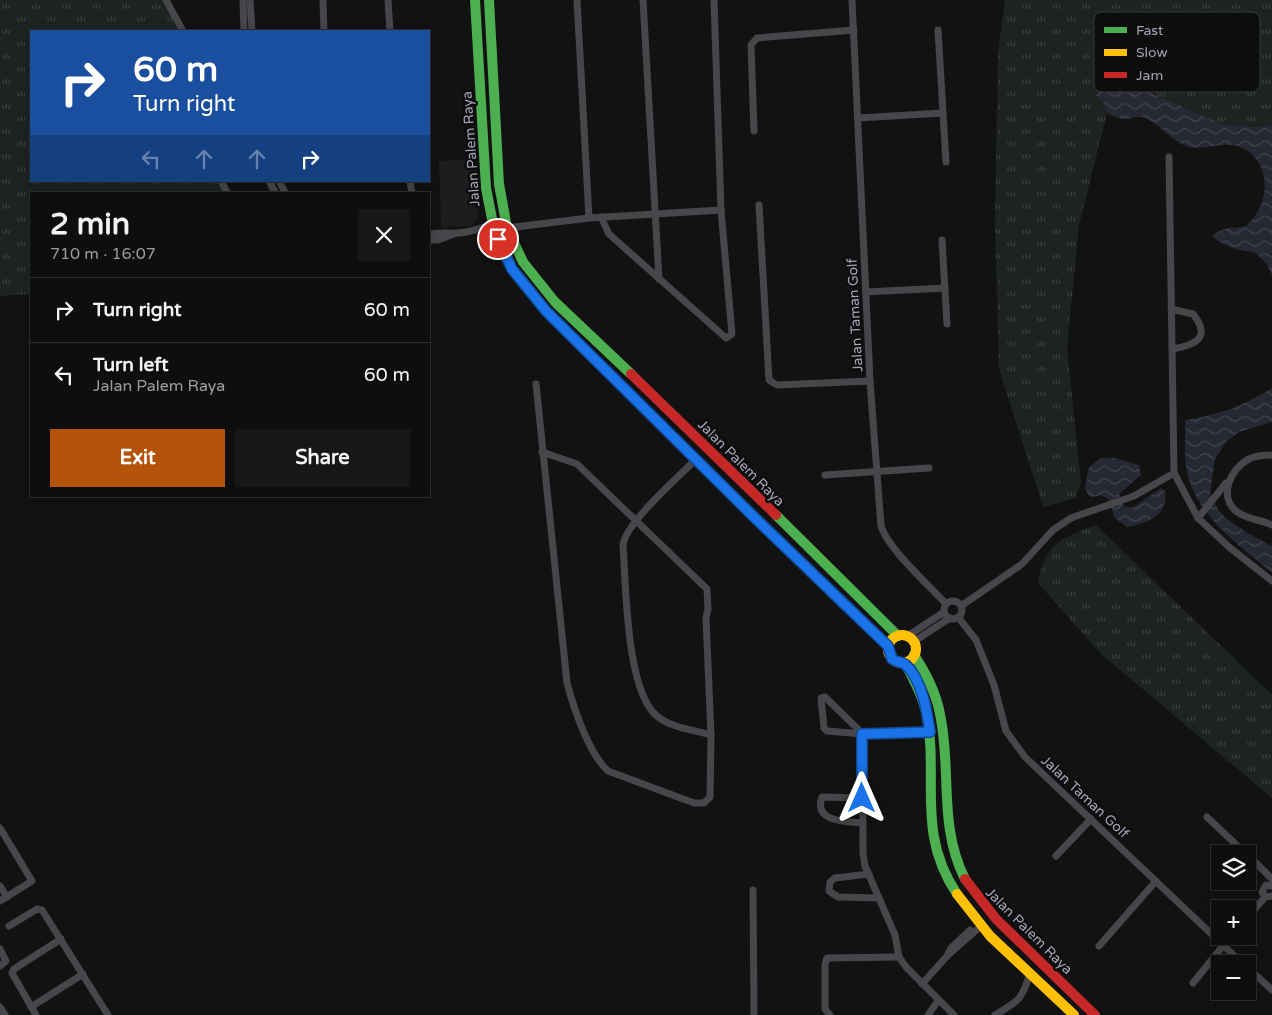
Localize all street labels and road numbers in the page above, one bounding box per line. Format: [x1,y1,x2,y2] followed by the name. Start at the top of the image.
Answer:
[458,91,484,207] street label: Jalan Palem Raya
[843,257,866,372] street label: Jalan Taman Golf
[694,416,788,510] street label: Jalan Palem Raya
[1038,752,1133,843] street label: Jalan Taman Golf
[982,884,1076,978] street label: Jalan Palem Raya

